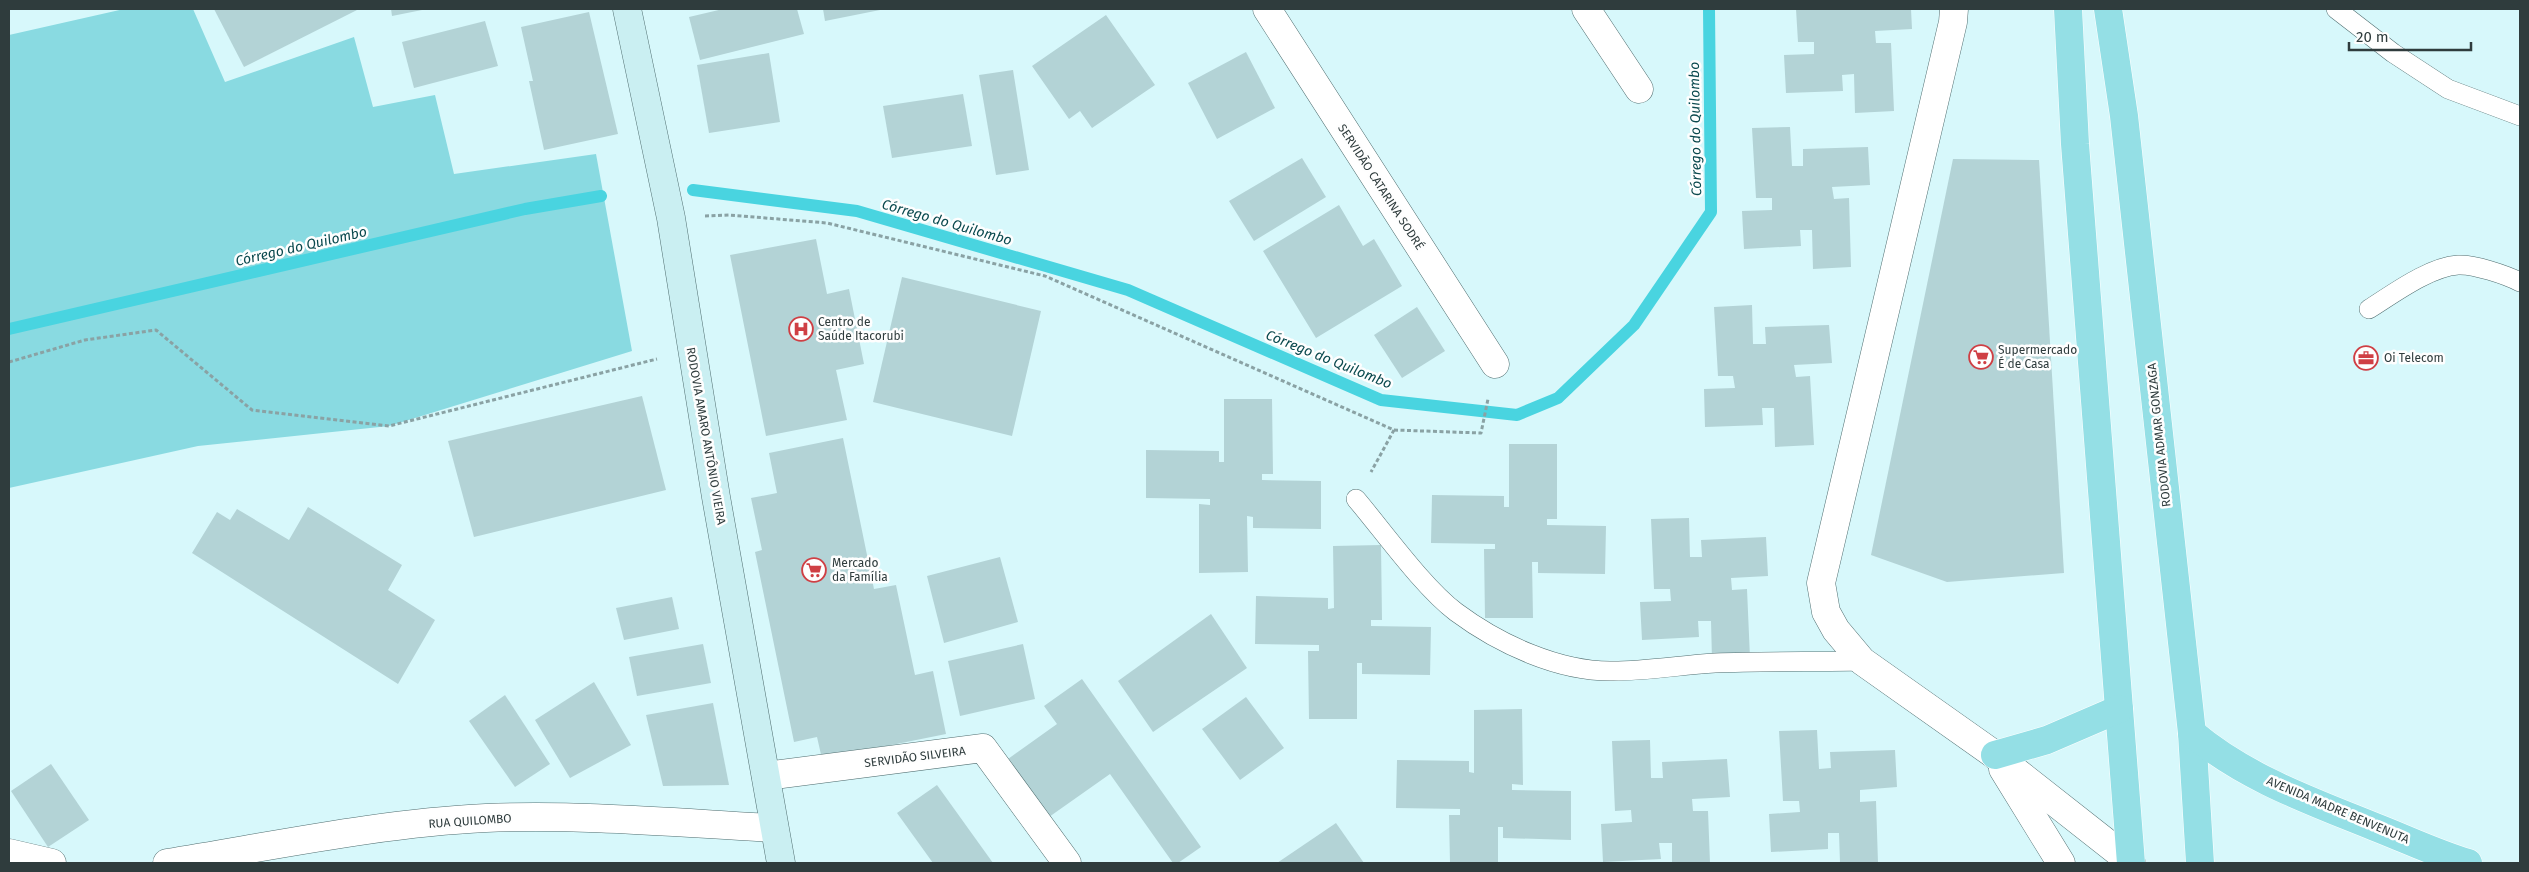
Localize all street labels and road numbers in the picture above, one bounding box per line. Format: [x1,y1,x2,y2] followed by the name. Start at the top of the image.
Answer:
[1335,121,1428,252] street label: SERVIDÃO CATARINA SODRÉ
[683,346,730,526] street label: RODOVIA AMARO ANTÔNIO VIEIRA
[2144,362,2174,508] street label: RODOVIA ADMAR GONZAGA
[863,743,967,770] street label: SERVIDÃO SILVEIRA
[2265,774,2412,847] street label: AVENIDA MADRE BENVENUTA
[428,811,512,831] street label: RUA QUILOMBO

